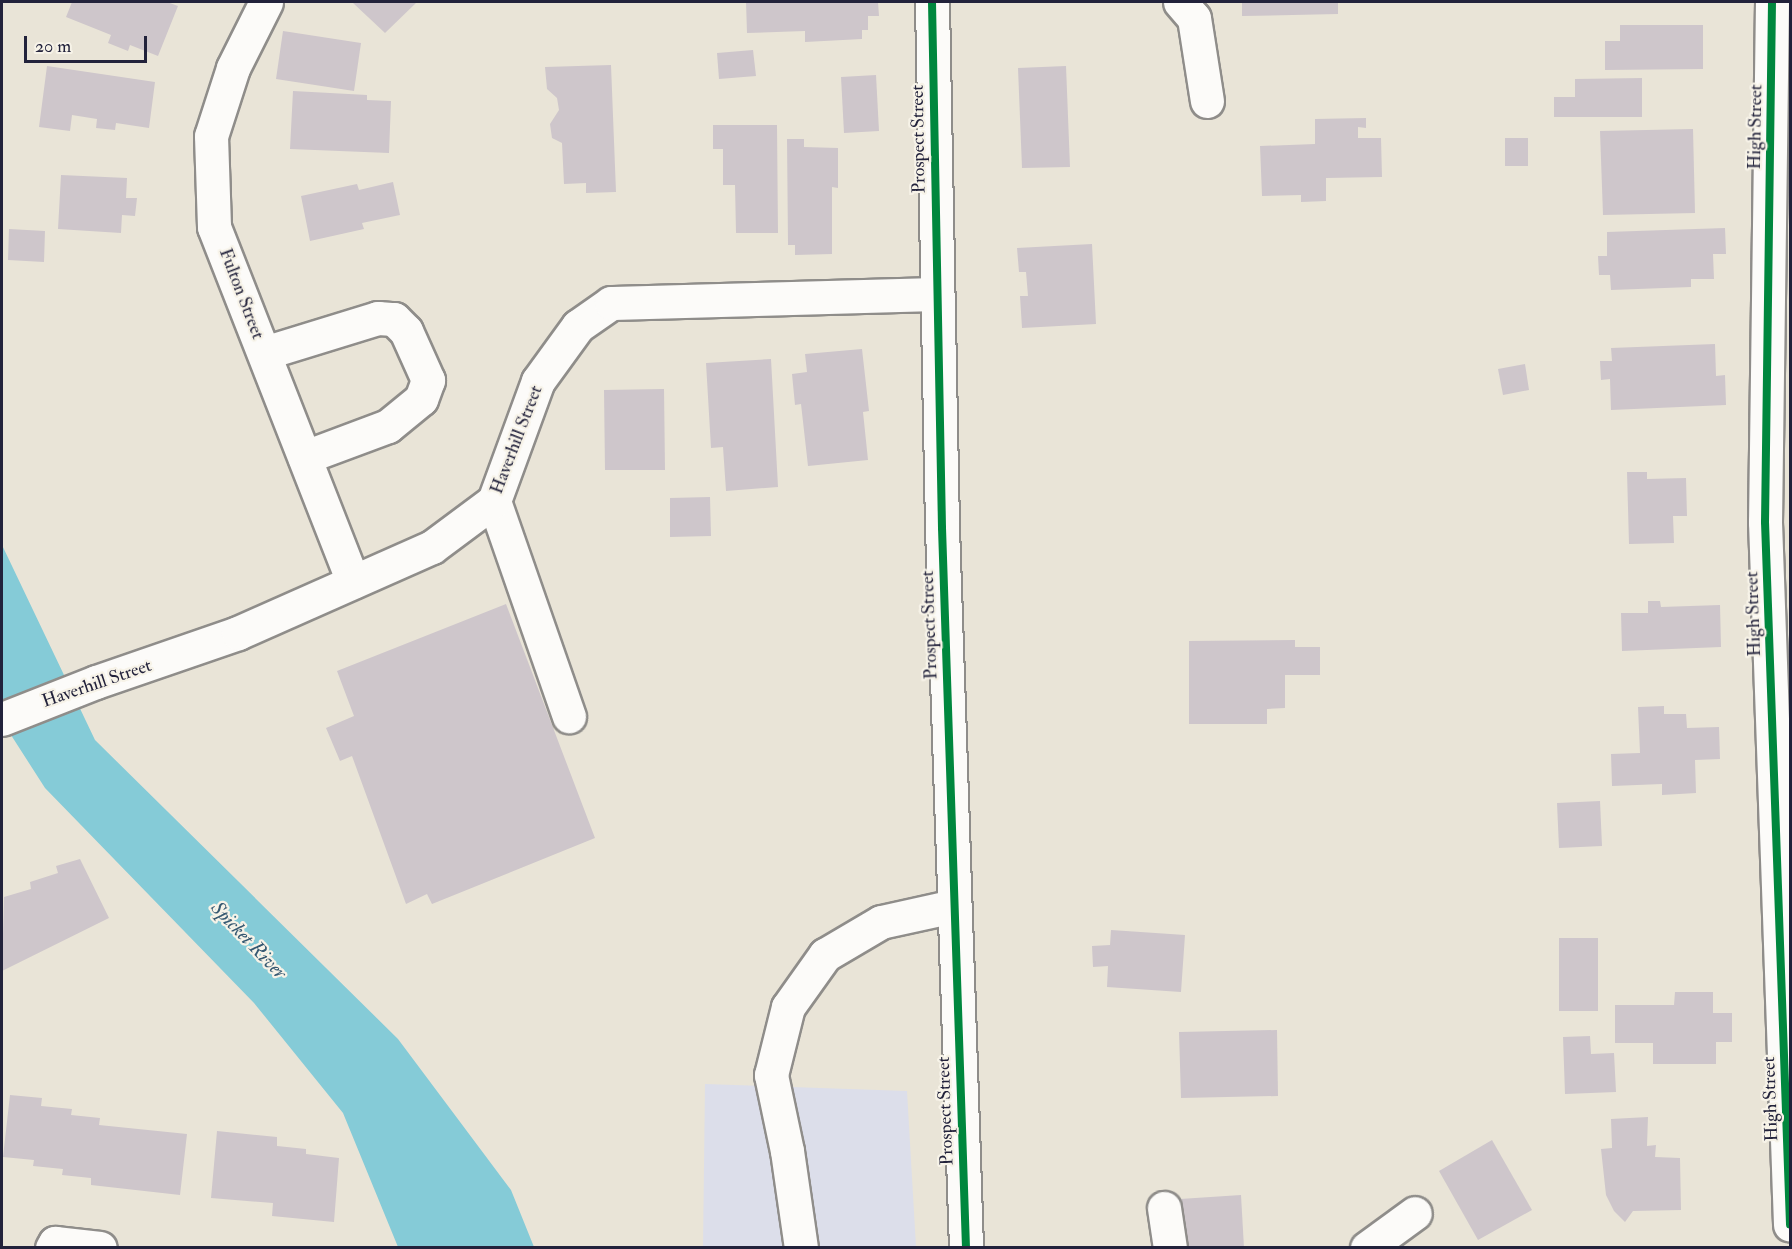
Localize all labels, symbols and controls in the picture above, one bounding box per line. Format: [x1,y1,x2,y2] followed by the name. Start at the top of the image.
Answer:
[27,24,150,62] scale bar
[35,35,71,58] text: 20 m
[907,84,931,194] street label: Prospect Street
[1744,84,1768,170] street label: High Street
[214,246,268,342] street label: Fulton Street
[486,383,548,497] street label: Haverhill Street
[917,570,943,680] street label: Prospect Street
[1742,571,1766,657] street label: High Street
[39,655,155,713] street label: Haverhill Street
[206,896,292,984] water label: Spicket River
[933,1056,959,1166] street label: Prospect Street
[1759,1056,1783,1142] street label: High Street

